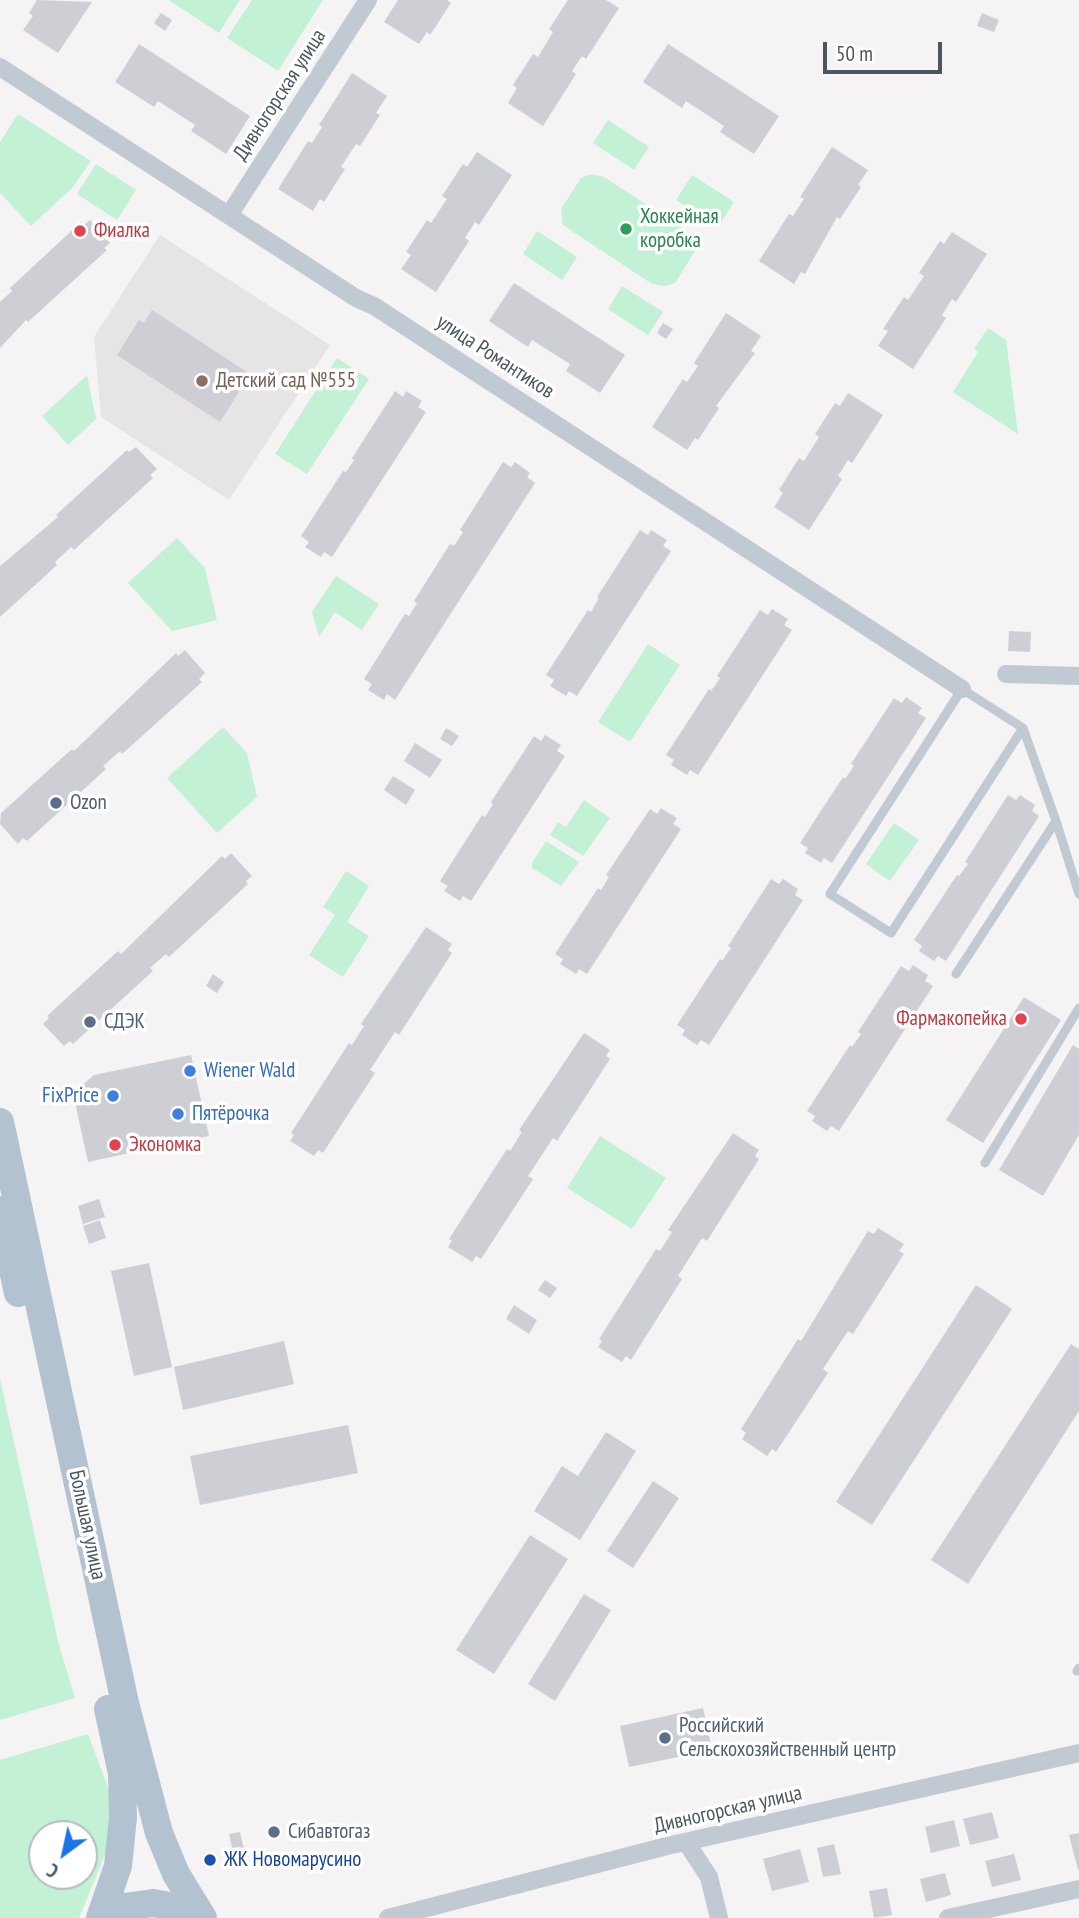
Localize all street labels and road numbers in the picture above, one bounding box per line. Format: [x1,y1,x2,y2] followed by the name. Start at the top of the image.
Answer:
[228,25,332,165] street label: Дивногорская улица
[431,310,559,404] street label: улица Романтиков
[63,1468,111,1582] street label: Большая улица
[652,1781,804,1839] street label: Дивногорская улица

